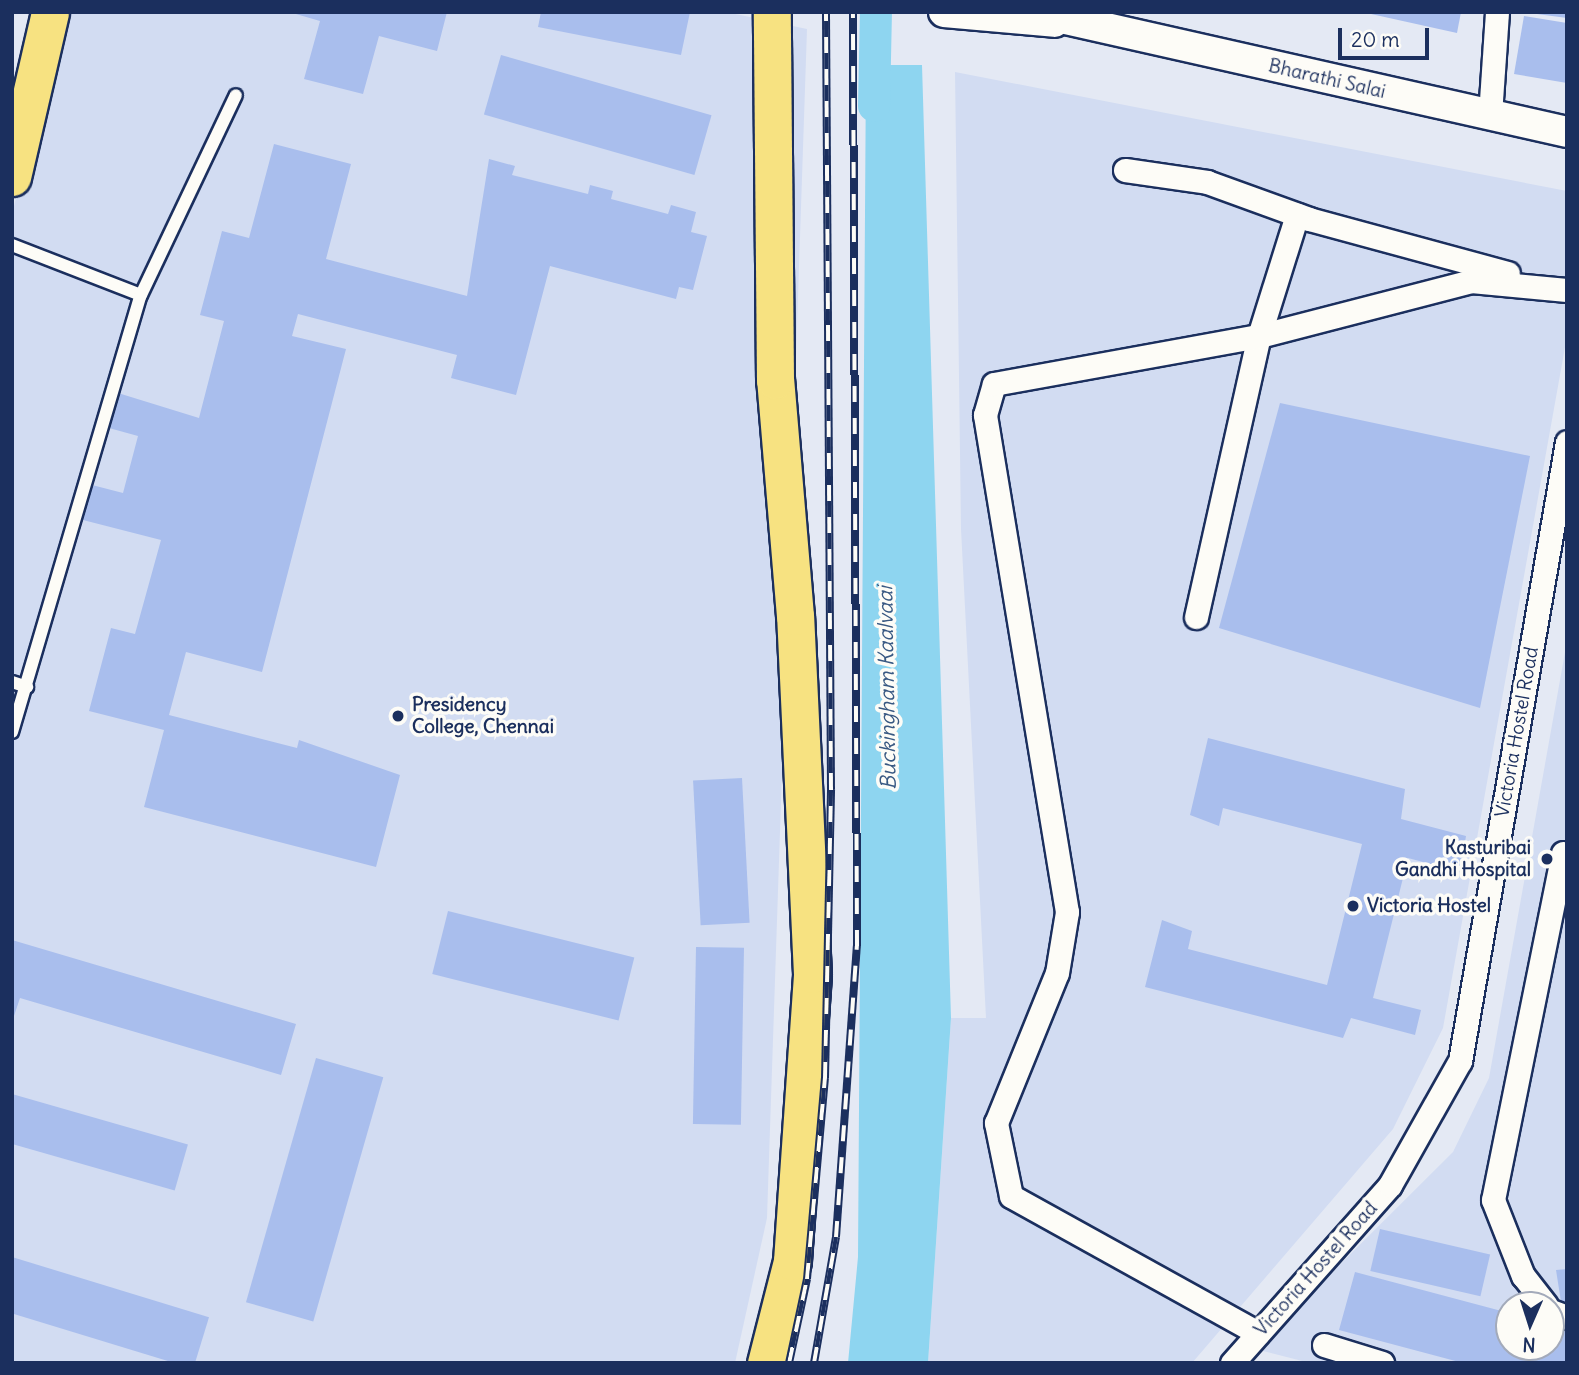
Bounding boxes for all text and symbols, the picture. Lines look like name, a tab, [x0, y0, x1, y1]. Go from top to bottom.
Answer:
scale bar	[1341, 14, 1432, 58]
text: 20 m	[1351, 26, 1400, 53]
street label: Bharathi Salai	[1266, 54, 1388, 104]
water label: Buckingham Kaalvaai	[873, 586, 901, 790]
street label: Victoria Hostel Road	[1491, 645, 1543, 819]
place label: Presidency College, Chennai	[412, 694, 554, 738]
marker: Presidency College, Chennai	[390, 708, 406, 724]
place label: Kasturibai Gandhi Hospital	[1395, 837, 1531, 881]
marker: Kasturibai Gandhi Hospital	[1537, 849, 1557, 869]
place label: Victoria Hostel	[1367, 895, 1491, 917]
marker: Victoria Hostel	[1345, 898, 1361, 914]
street label: Victoria Hostel Road	[1250, 1197, 1382, 1341]
north arrow	[1495, 1291, 1565, 1361]
text: N	[1522, 1333, 1536, 1357]

